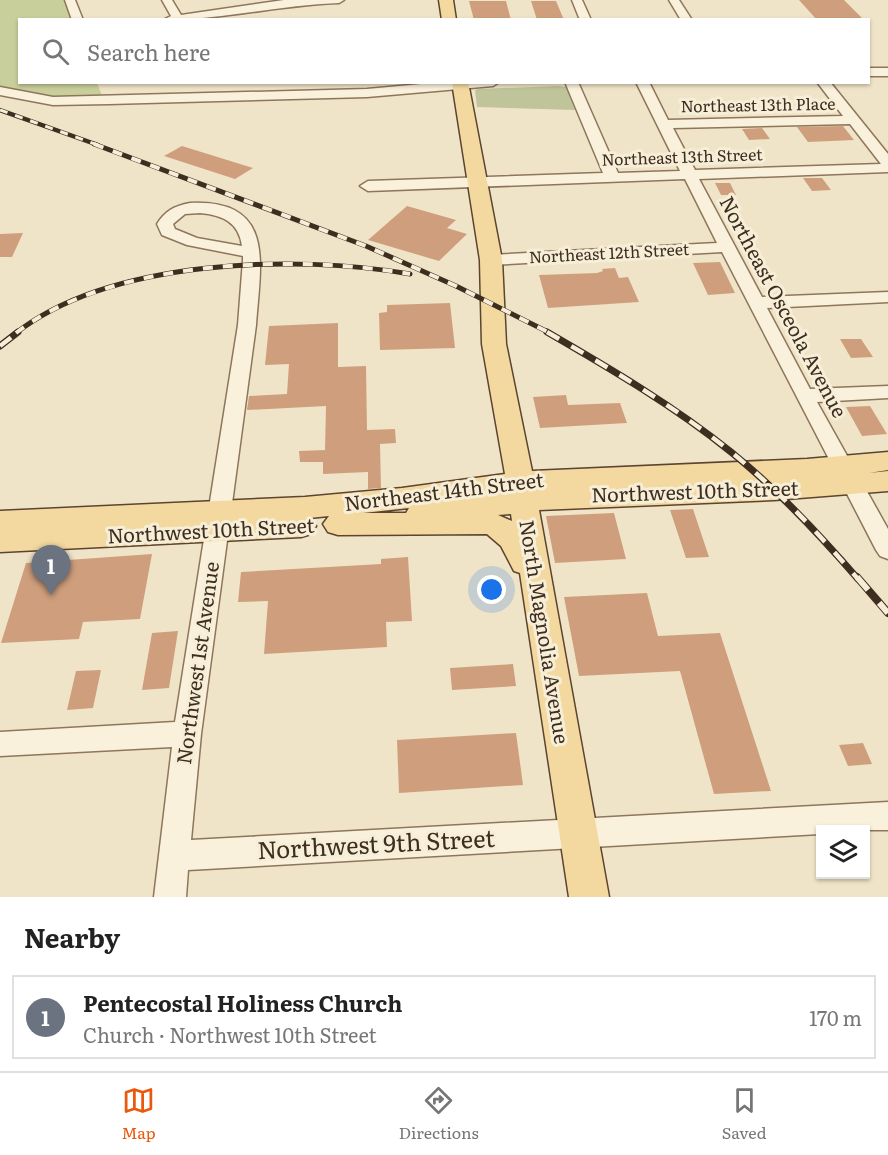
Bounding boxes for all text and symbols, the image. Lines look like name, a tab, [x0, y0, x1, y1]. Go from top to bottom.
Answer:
search box	[18, 18, 870, 84]
icon: search	[39, 35, 72, 68]
text: Search here	[87, 35, 210, 68]
street label: Northeast 13th Place	[680, 91, 836, 117]
street label: Northeast 13th Street	[601, 141, 763, 171]
street label: Northeast Osceola Avenue	[713, 190, 856, 422]
street label: Northeast 12th Street	[528, 236, 690, 268]
street label: Northeast 14th Street	[342, 463, 545, 517]
street label: Northwest 10th Street	[591, 471, 799, 509]
street label: Northwest 10th Street	[107, 509, 315, 549]
street label: North Magnolia Avenue	[513, 517, 579, 746]
pin: 1	[32, 546, 70, 595]
street label: Northwest 1st Avenue	[167, 559, 225, 766]
your location	[477, 575, 506, 604]
street label: Northwest 9th Street	[256, 819, 496, 866]
map controls	[816, 825, 870, 879]
button: layers	[816, 825, 870, 879]
text: Nearby	[24, 917, 120, 956]
text: Pentecostal Holiness Church	[83, 986, 402, 1019]
text: 1	[41, 1002, 50, 1032]
text: 170 m	[809, 1002, 862, 1032]
text: Church · Northwest 10th Street	[83, 1019, 377, 1049]
tab: Map	[122, 1084, 156, 1144]
tab: Directions	[399, 1084, 479, 1144]
tab: Saved	[722, 1084, 766, 1144]

